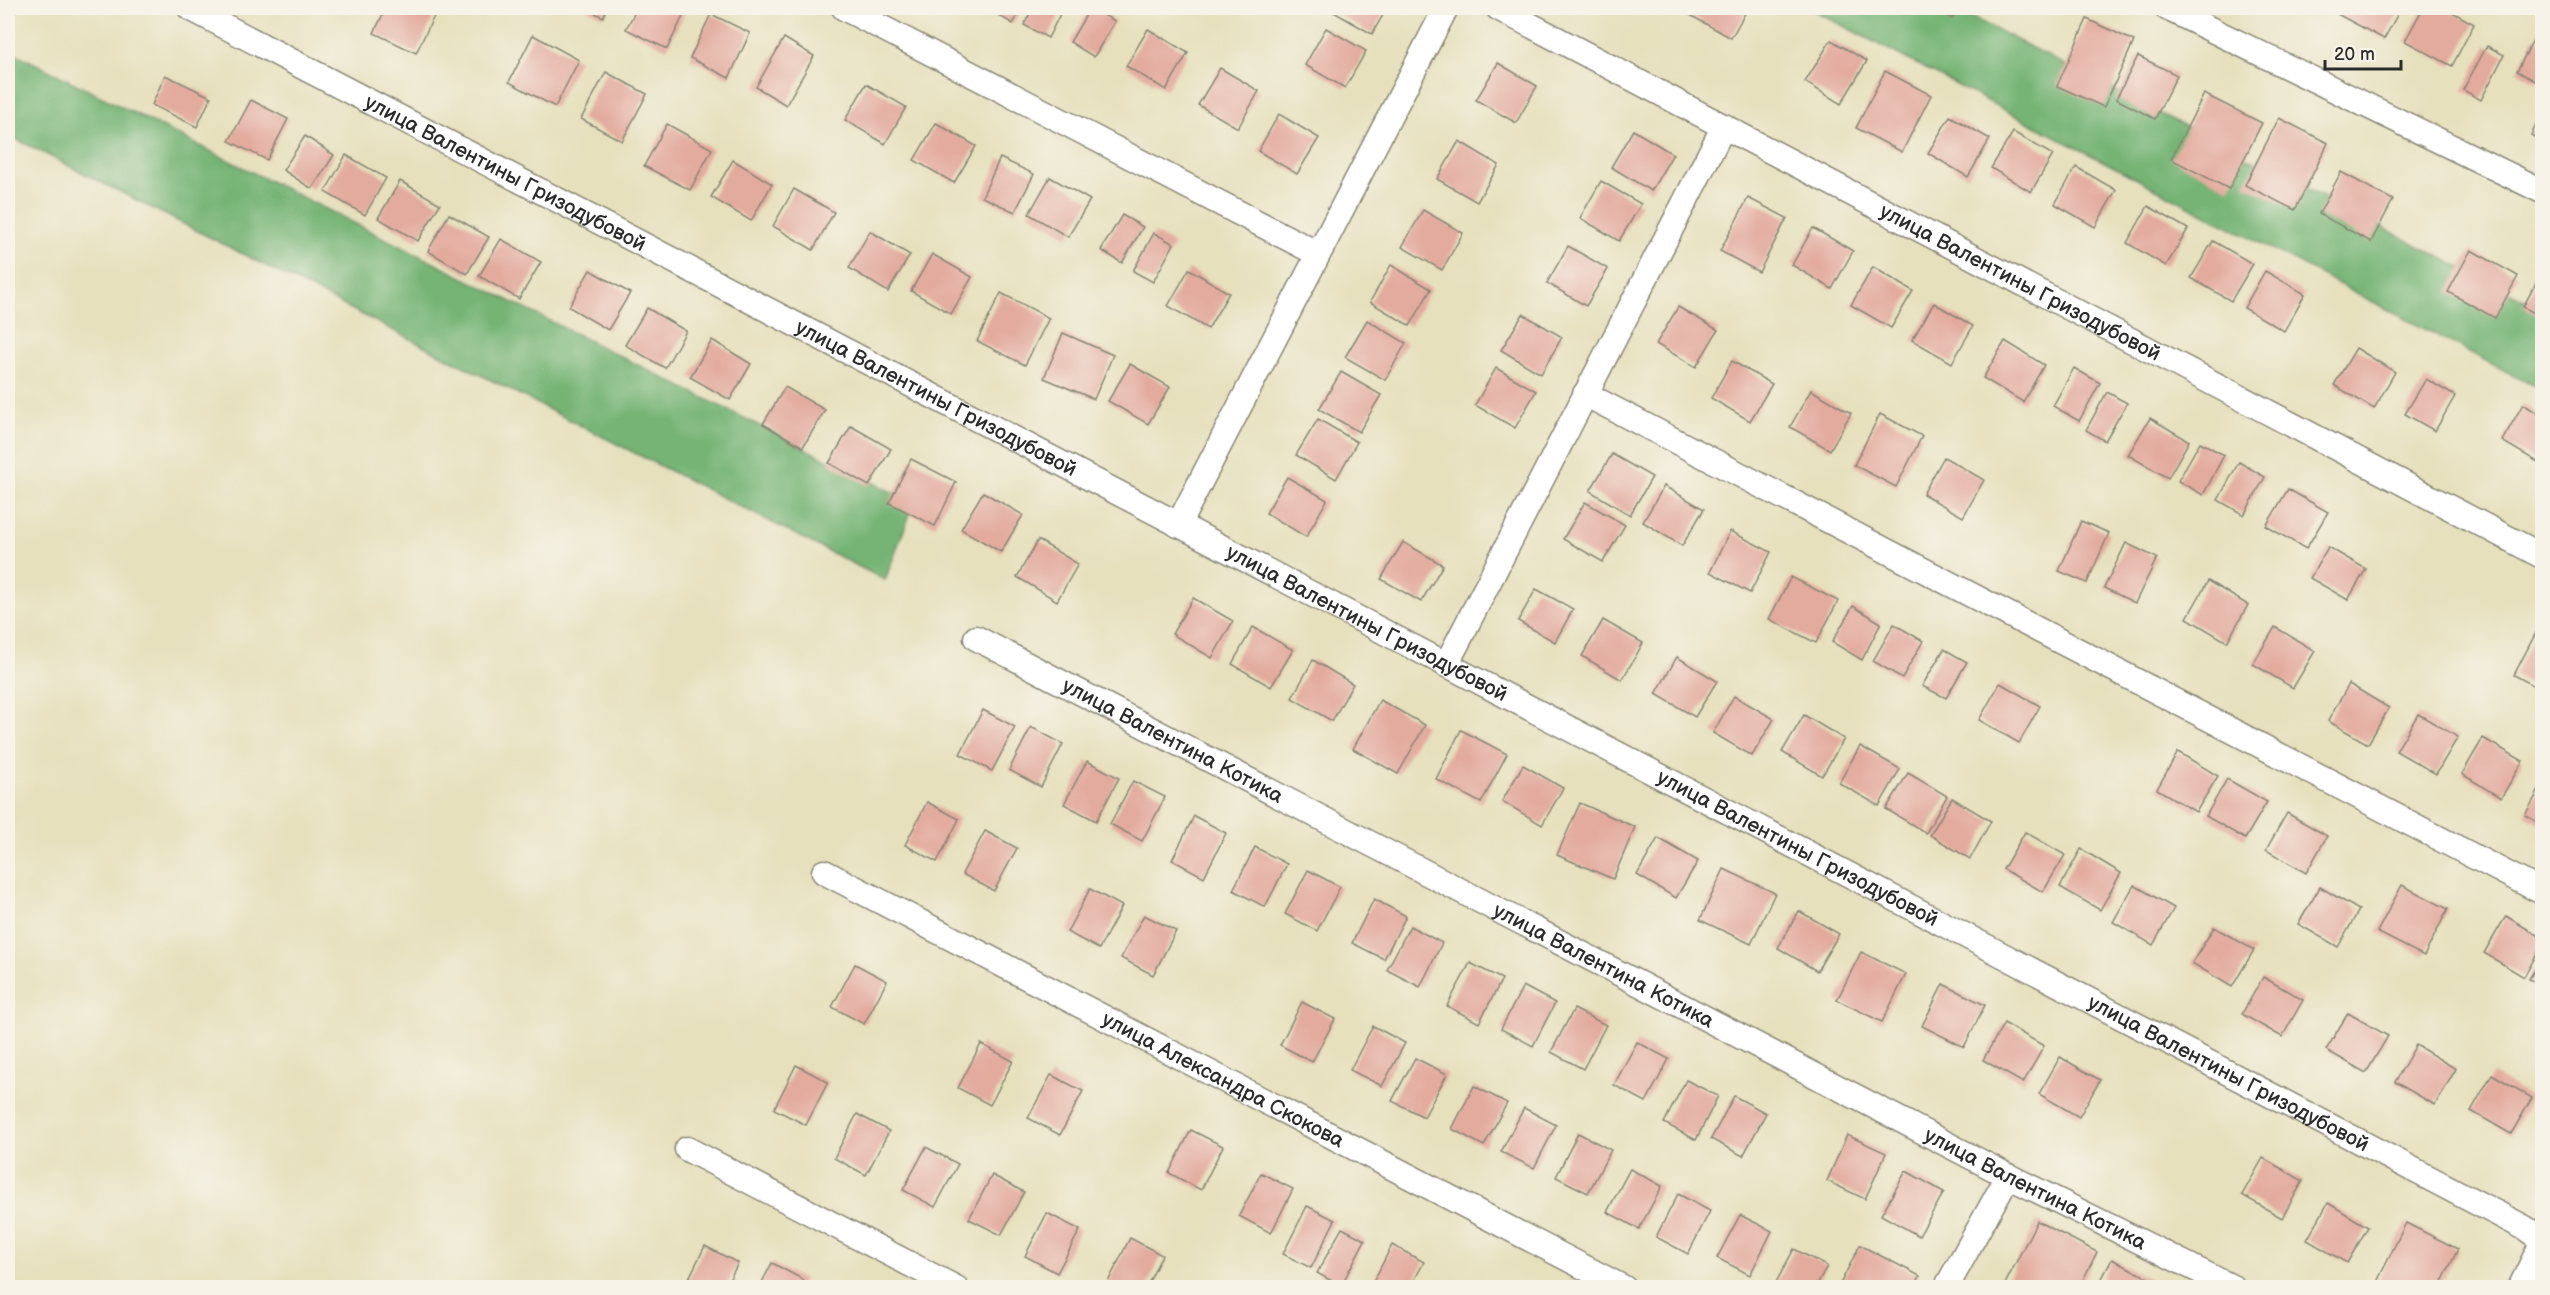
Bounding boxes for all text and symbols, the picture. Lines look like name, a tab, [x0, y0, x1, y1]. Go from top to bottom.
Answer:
scale bar	[2325, 33, 2402, 71]
text: 20 m	[2334, 44, 2375, 65]
street label: улица Валентины Гризодубовой	[360, 90, 650, 257]
street label: улица Валентины Гризодубовой	[1875, 199, 2165, 367]
street label: улица Валентины Гризодубовой	[791, 315, 1081, 482]
street label: улица Валентины Гризодубовой	[1222, 540, 1512, 707]
street label: улица Валентина Котика	[1058, 673, 1288, 809]
street label: улица Валентины Гризодубовой	[1653, 765, 1942, 932]
street label: улица Валентина Котика	[1489, 898, 1719, 1034]
street label: улица Валентины Гризодубовой	[2083, 990, 2373, 1157]
street label: улица Александра Скокова	[1098, 1007, 1349, 1154]
street label: улица Валентина Котика	[1920, 1123, 2151, 1256]

